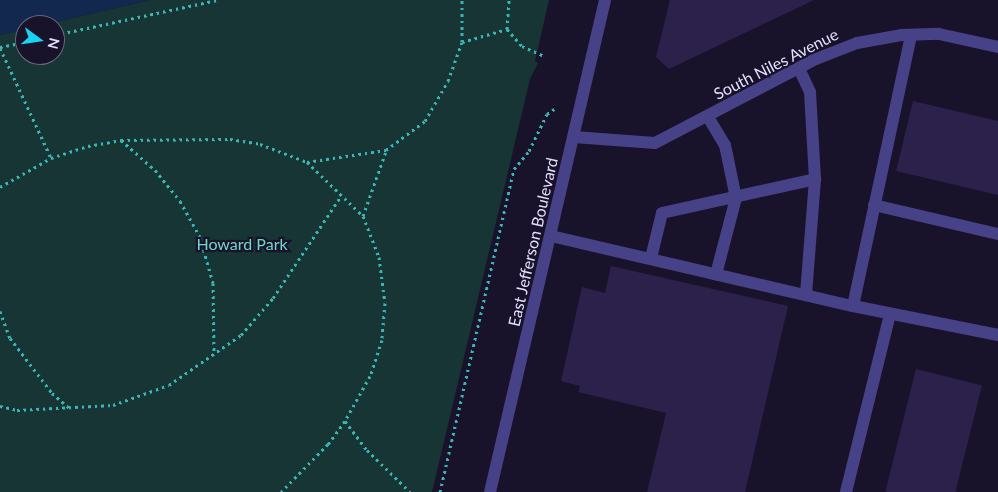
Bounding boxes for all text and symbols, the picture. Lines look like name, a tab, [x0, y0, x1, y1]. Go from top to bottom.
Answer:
north arrow	[15, 15, 65, 65]
street label: South Niles Avenue	[710, 24, 842, 104]
text: N	[45, 36, 64, 51]
street label: East Jefferson Boulevard	[504, 156, 562, 328]
park label: Howard Park	[196, 234, 288, 254]

